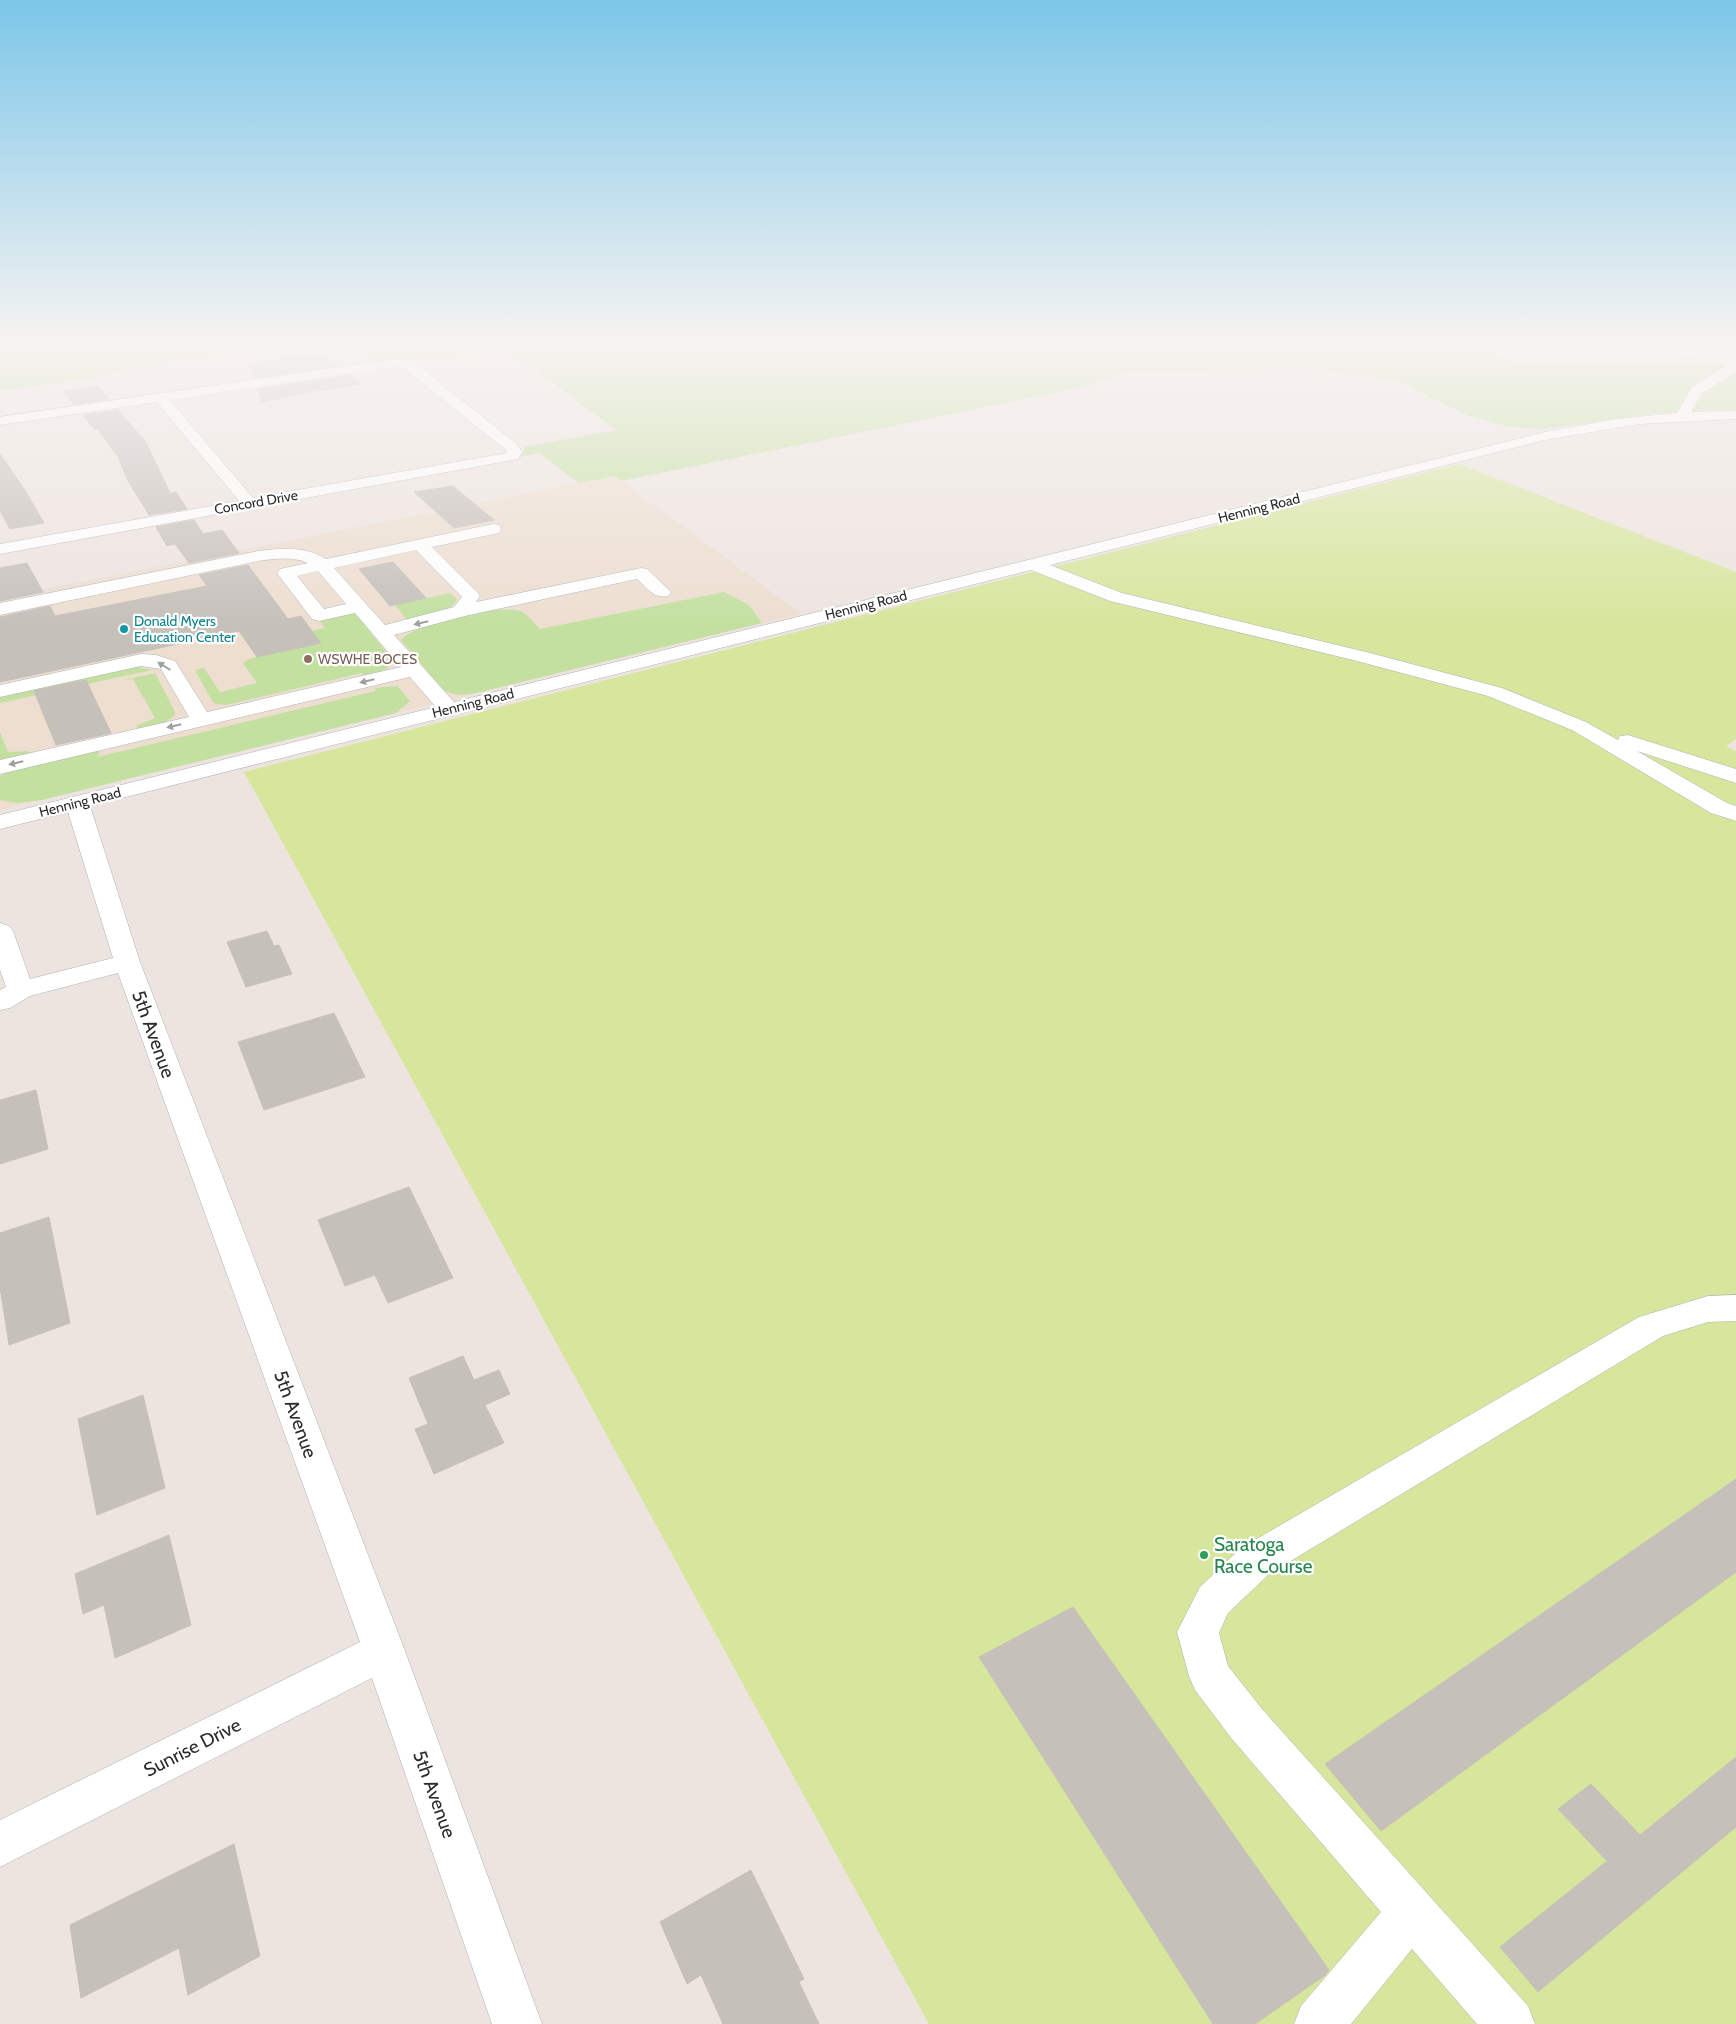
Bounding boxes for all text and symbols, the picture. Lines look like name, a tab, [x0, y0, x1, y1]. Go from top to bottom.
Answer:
street label: Concord Drive	[213, 486, 299, 518]
street label: Henning Road	[1216, 489, 1302, 527]
street label: Henning Road	[823, 586, 909, 624]
place label: Donald Myers Education Center	[134, 612, 236, 646]
one-way arrow	[414, 619, 429, 627]
marker: Donald Myers Education Center	[118, 623, 130, 635]
place label: WSWHE BOCES	[318, 650, 417, 668]
marker: WSWHE BOCES	[302, 653, 314, 665]
one-way arrow	[157, 661, 171, 670]
one-way arrow	[359, 677, 374, 685]
street label: Henning Road	[430, 684, 516, 722]
one-way arrow	[167, 722, 182, 730]
one-way arrow	[9, 759, 24, 767]
street label: Henning Road	[37, 783, 123, 821]
street label: 5th Avenue	[127, 987, 180, 1081]
street label: 5th Avenue	[269, 1367, 322, 1461]
place label: Saratoga Race Course	[1214, 1533, 1313, 1578]
marker: Saratoga Race Course	[1198, 1549, 1210, 1561]
street label: Sunrise Drive	[140, 1713, 245, 1782]
street label: 5th Avenue	[408, 1747, 461, 1841]

